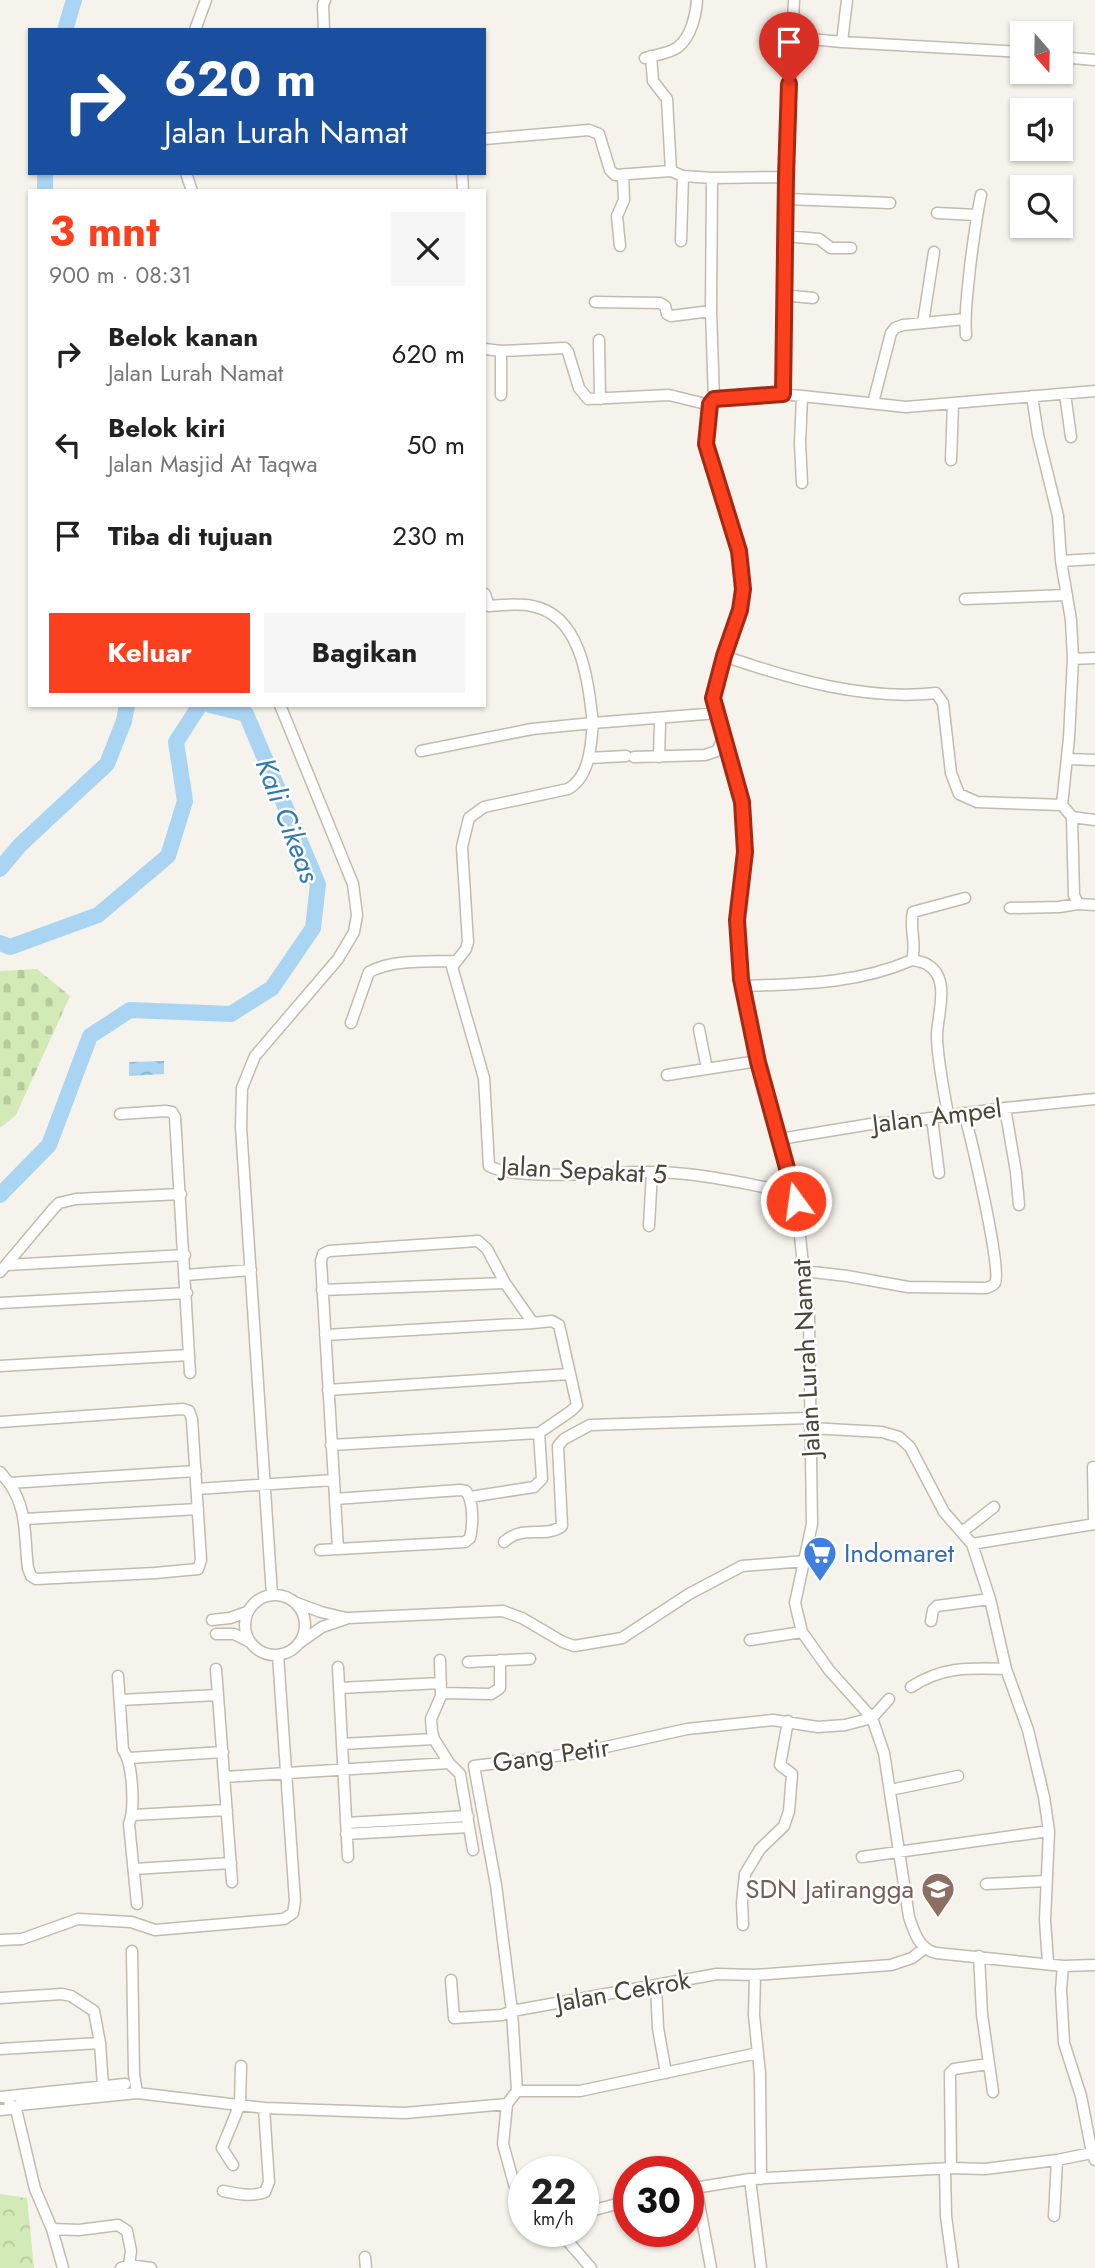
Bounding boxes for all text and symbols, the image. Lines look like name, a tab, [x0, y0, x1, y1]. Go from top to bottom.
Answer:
pin	[759, 12.0, 819, 84]
north arrow	[1010, 21, 1073, 84]
map controls	[1010, 21, 1073, 238]
icon: arrive	[770, 23, 808, 61]
text: 620 m	[164, 44, 316, 114]
icon: right	[49, 56, 140, 147]
button: sound	[1010, 98, 1073, 161]
text: Jalan Lurah Namat	[164, 109, 408, 155]
button: search	[1010, 175, 1073, 238]
text: 3 mnt	[49, 201, 160, 262]
button: close	[391, 212, 465, 286]
text: 900 m · 08:31	[49, 258, 192, 292]
text: Belok kanan	[108, 318, 258, 356]
icon: right	[49, 335, 87, 373]
text: 620 m	[392, 335, 465, 373]
text: Jalan Lurah Namat	[108, 356, 283, 390]
text: Belok kiri	[108, 409, 225, 447]
icon: left	[49, 426, 87, 464]
text: 50 m	[407, 426, 465, 464]
text: Jalan Masjid At Taqwa	[108, 447, 317, 481]
icon: arrive	[49, 517, 87, 555]
text: Tiba di tujuan	[108, 517, 273, 555]
text: 230 m	[392, 517, 465, 555]
button: Keluar	[49, 613, 250, 693]
button: Bagikan	[264, 613, 465, 693]
water label: Kali Cikeas	[245, 752, 330, 889]
street label: Jalan Ampel	[867, 1089, 1004, 1143]
street label: Jalan Sepakat 5	[497, 1147, 668, 1193]
position arrow	[759, 1164, 833, 1238]
street label: Jalan Lurah Namat	[782, 1257, 830, 1461]
supermarket icon: Indomaret	[801, 1534, 839, 1583]
place label: Indomaret	[844, 1534, 955, 1572]
street label: Gang Petir	[490, 1728, 612, 1782]
place label: SDN Jatirangga	[745, 1870, 914, 1908]
school or university icon: SDN Jatirangga	[919, 1870, 957, 1919]
street label: Jalan Cekrok	[550, 1960, 694, 2022]
speed limit sign: 30	[613, 2156, 704, 2247]
text: 22	[531, 2167, 576, 2217]
text: km/h	[533, 2206, 574, 2232]

